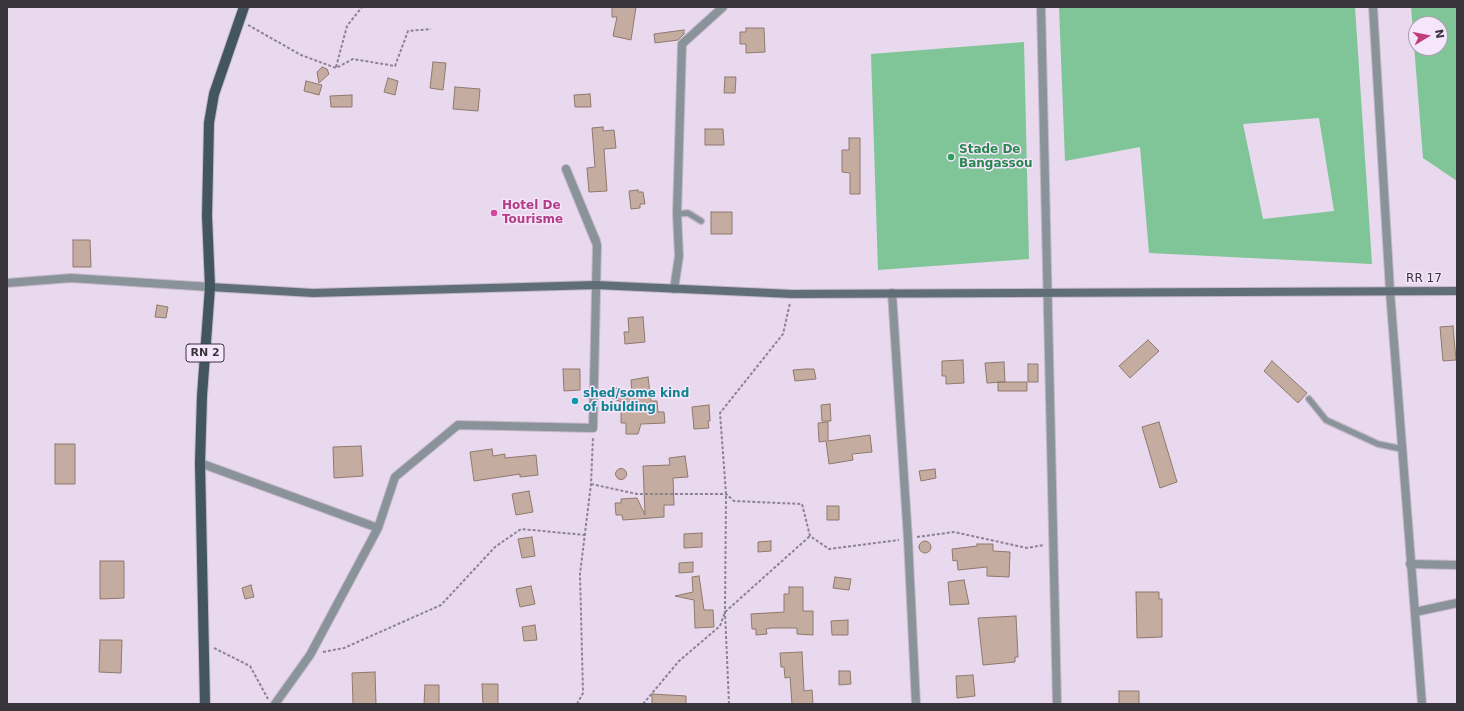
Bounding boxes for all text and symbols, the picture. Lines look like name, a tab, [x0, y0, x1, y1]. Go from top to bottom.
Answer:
north arrow	[1408, 16, 1448, 56]
text: N	[1432, 28, 1447, 40]
place label: Stade De Bangassou	[959, 143, 1033, 171]
marker: Stade De Bangassou	[946, 152, 956, 162]
place label: Hotel De Tourisme	[502, 199, 563, 227]
marker: Hotel De Tourisme	[489, 208, 499, 218]
street label: RR 17	[1406, 272, 1442, 286]
road number: RN 2	[186, 344, 224, 362]
place label: shed/some kind of biulding	[583, 387, 689, 415]
marker: shed/some kind of biulding	[570, 396, 580, 406]

